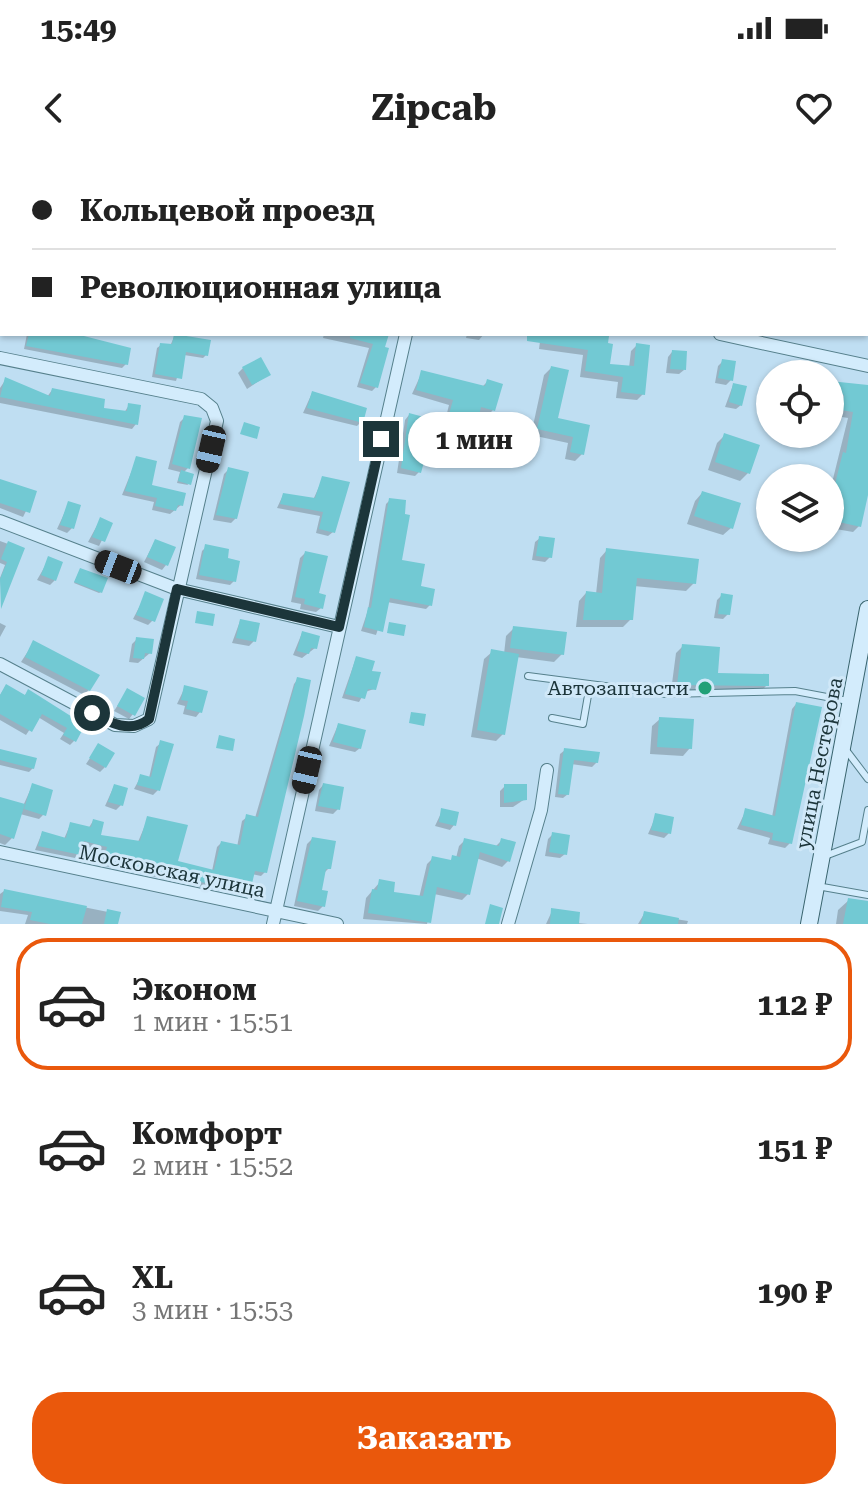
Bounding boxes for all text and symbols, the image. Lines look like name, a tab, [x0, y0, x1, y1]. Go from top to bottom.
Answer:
text: 15:49	[40, 11, 117, 46]
icon: back	[32, 86, 76, 130]
icon: heart	[792, 86, 836, 130]
text: Zipcab	[371, 87, 497, 129]
text: Кольцевой проезд	[80, 193, 375, 228]
text: Революционная улица	[80, 270, 441, 305]
map controls	[756, 360, 844, 552]
button: locate	[756, 360, 844, 448]
callout: 1 мин	[409, 411, 541, 467]
route end	[363, 421, 399, 457]
car	[194, 423, 228, 475]
text: 1 мин	[435, 425, 513, 455]
button: layers	[756, 464, 844, 552]
car	[91, 547, 145, 587]
street label: улица Нестерова	[791, 675, 847, 851]
place label: Автозапчасти	[547, 676, 689, 700]
marker: Автозапчасти	[696, 679, 714, 697]
route start	[74, 695, 110, 731]
car	[290, 744, 324, 796]
street label: Московская улица	[77, 840, 267, 902]
icon: car	[36, 968, 108, 1040]
text: Эконом	[132, 972, 257, 1007]
text: 112 ₽	[757, 987, 832, 1022]
text: 1 мин · 15:51	[132, 1007, 293, 1037]
icon: car	[36, 1112, 108, 1184]
text: Комфорт	[132, 1116, 282, 1151]
text: 151 ₽	[757, 1131, 832, 1166]
text: 2 мин · 15:52	[132, 1151, 293, 1181]
icon: car	[36, 1256, 108, 1328]
text: XL	[132, 1260, 173, 1295]
text: 190 ₽	[757, 1275, 832, 1310]
text: 3 мин · 15:53	[132, 1295, 293, 1325]
button: Заказать	[32, 1392, 836, 1484]

